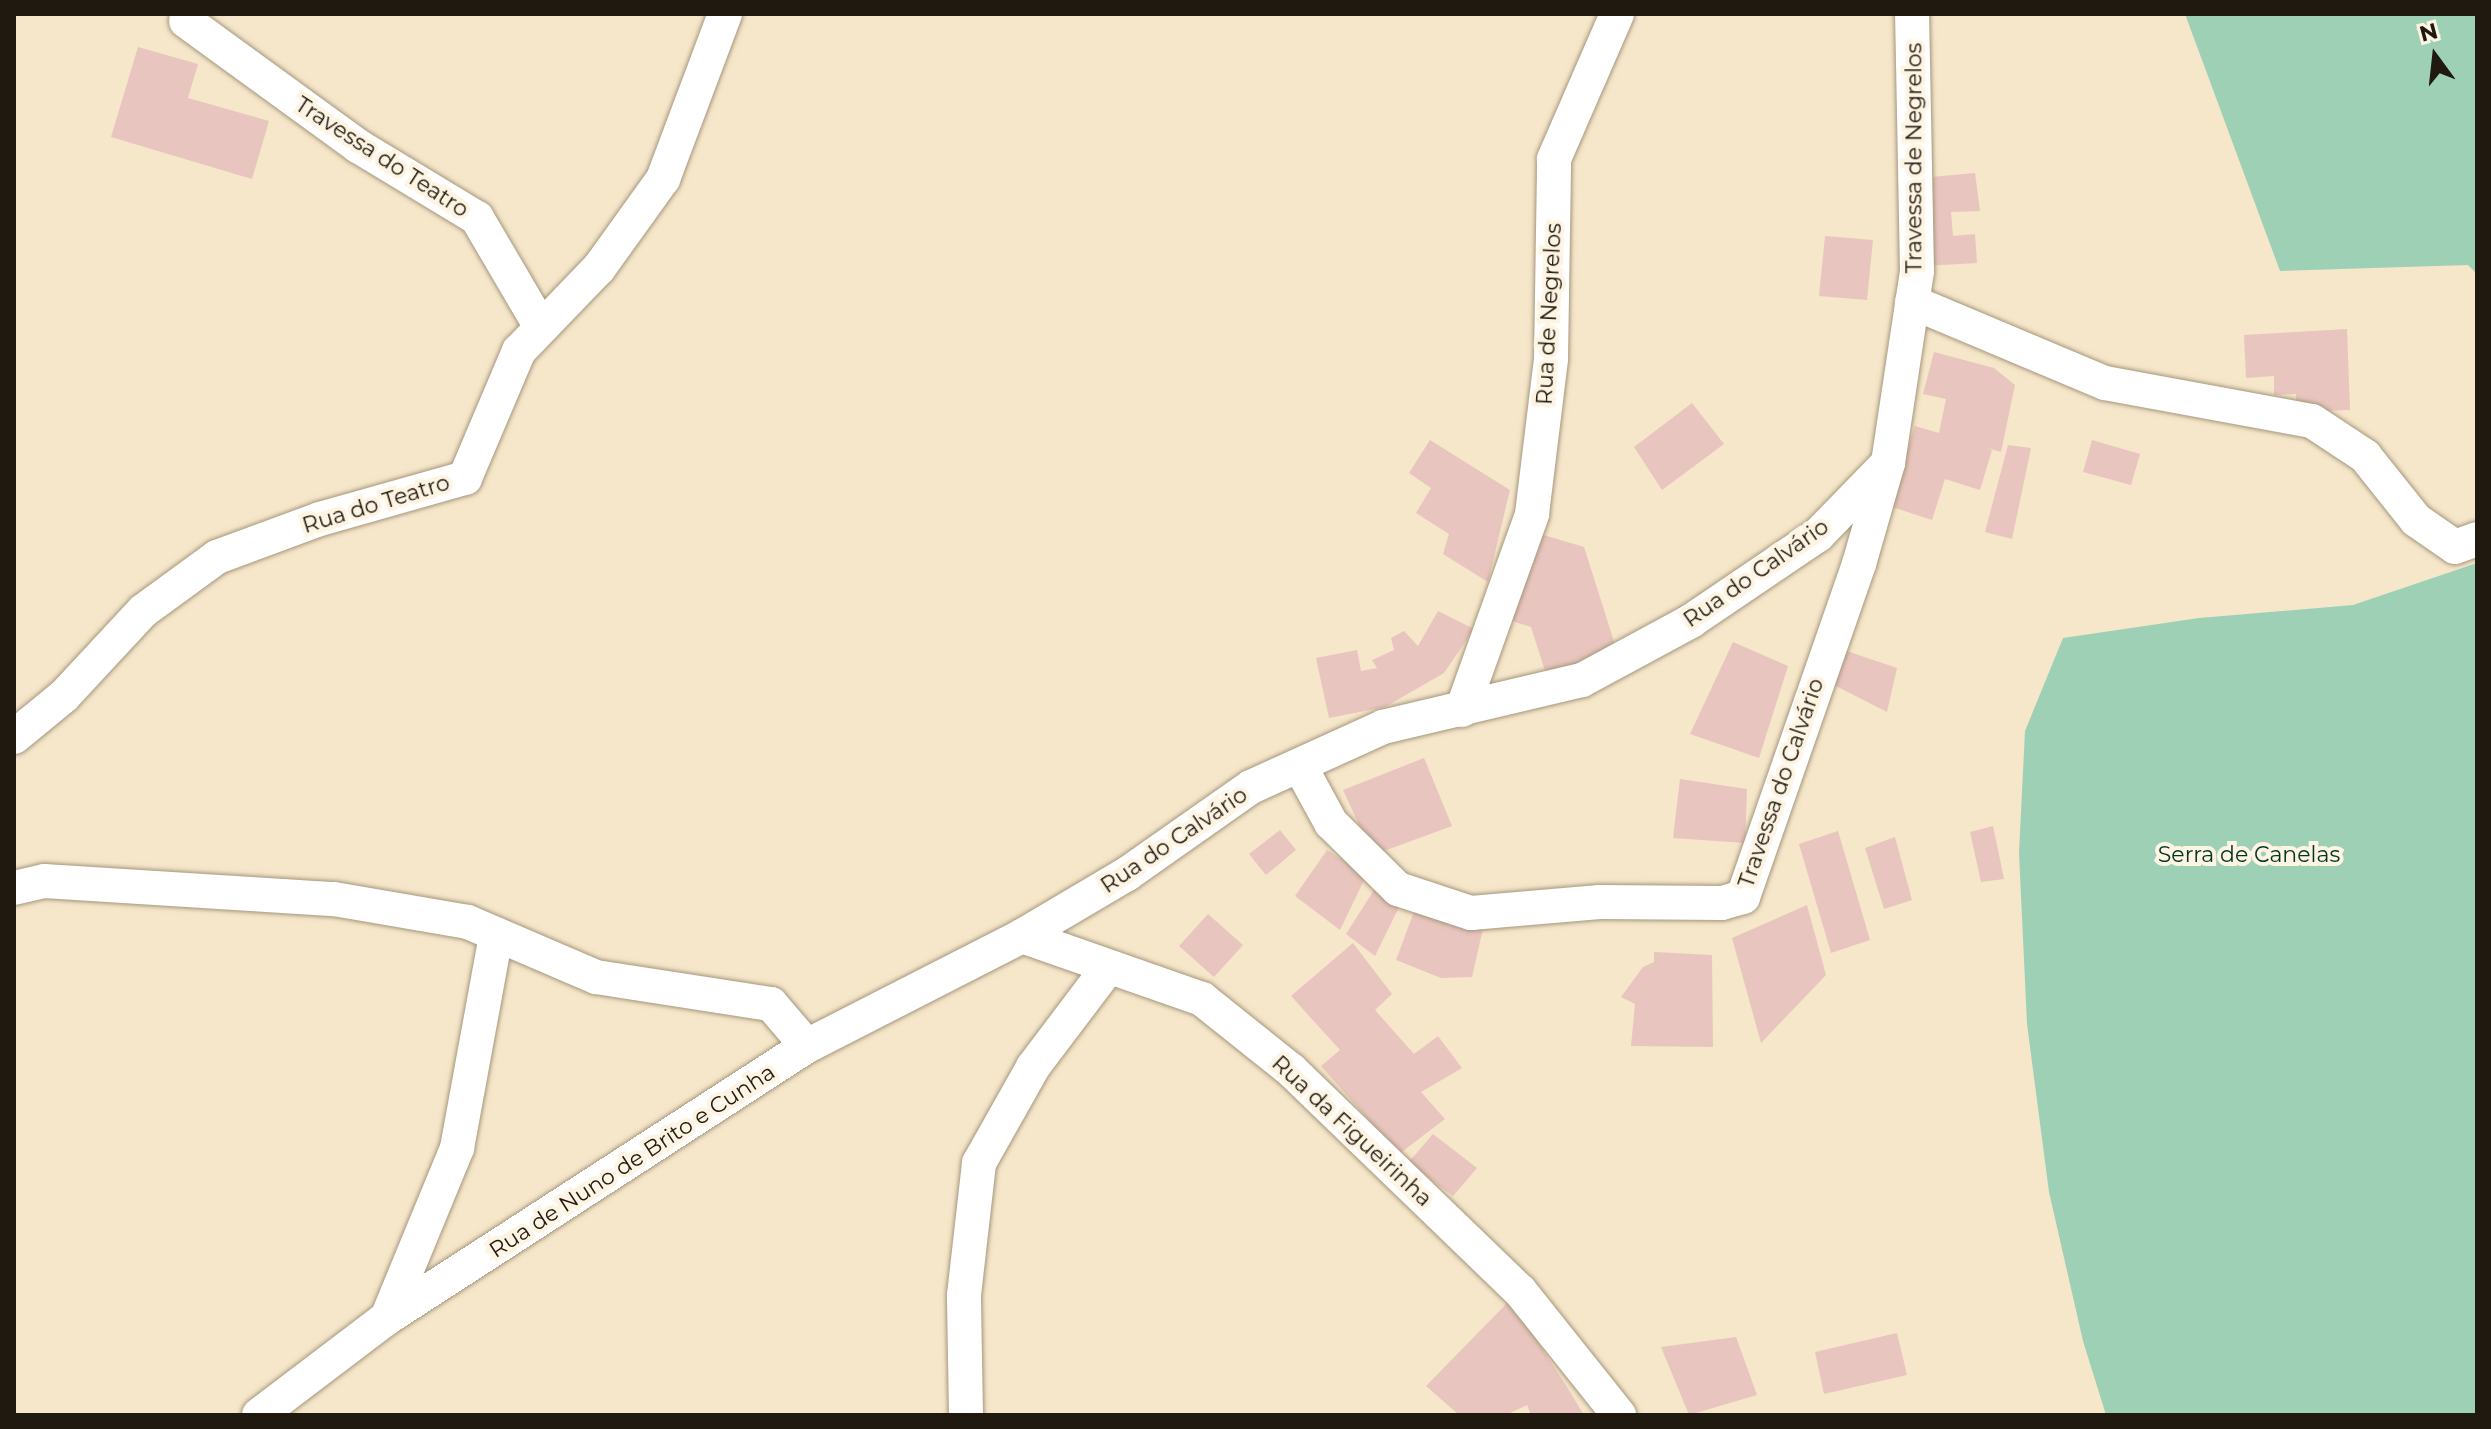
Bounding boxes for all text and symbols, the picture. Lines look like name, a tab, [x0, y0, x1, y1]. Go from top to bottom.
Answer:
north arrow	[2395, 16, 2475, 96]
text: N	[2417, 17, 2441, 48]
street label: Travessa de Negrelos	[1901, 43, 1927, 273]
street label: Travessa do Teatro	[290, 91, 474, 223]
street label: Rua de Negrelos	[1531, 222, 1567, 406]
street label: Rua do Teatro	[299, 469, 453, 539]
street label: Rua do Calvário	[1678, 513, 1834, 633]
street label: Travessa do Calvário	[1733, 675, 1829, 891]
street label: Rua do Calvário	[1096, 781, 1252, 899]
park label: Serra de Canelas	[2158, 842, 2340, 868]
street label: Rua da Figueirinha	[1266, 1050, 1438, 1212]
street label: Rua de Nuno de Brito e Cunha	[484, 1059, 780, 1263]

